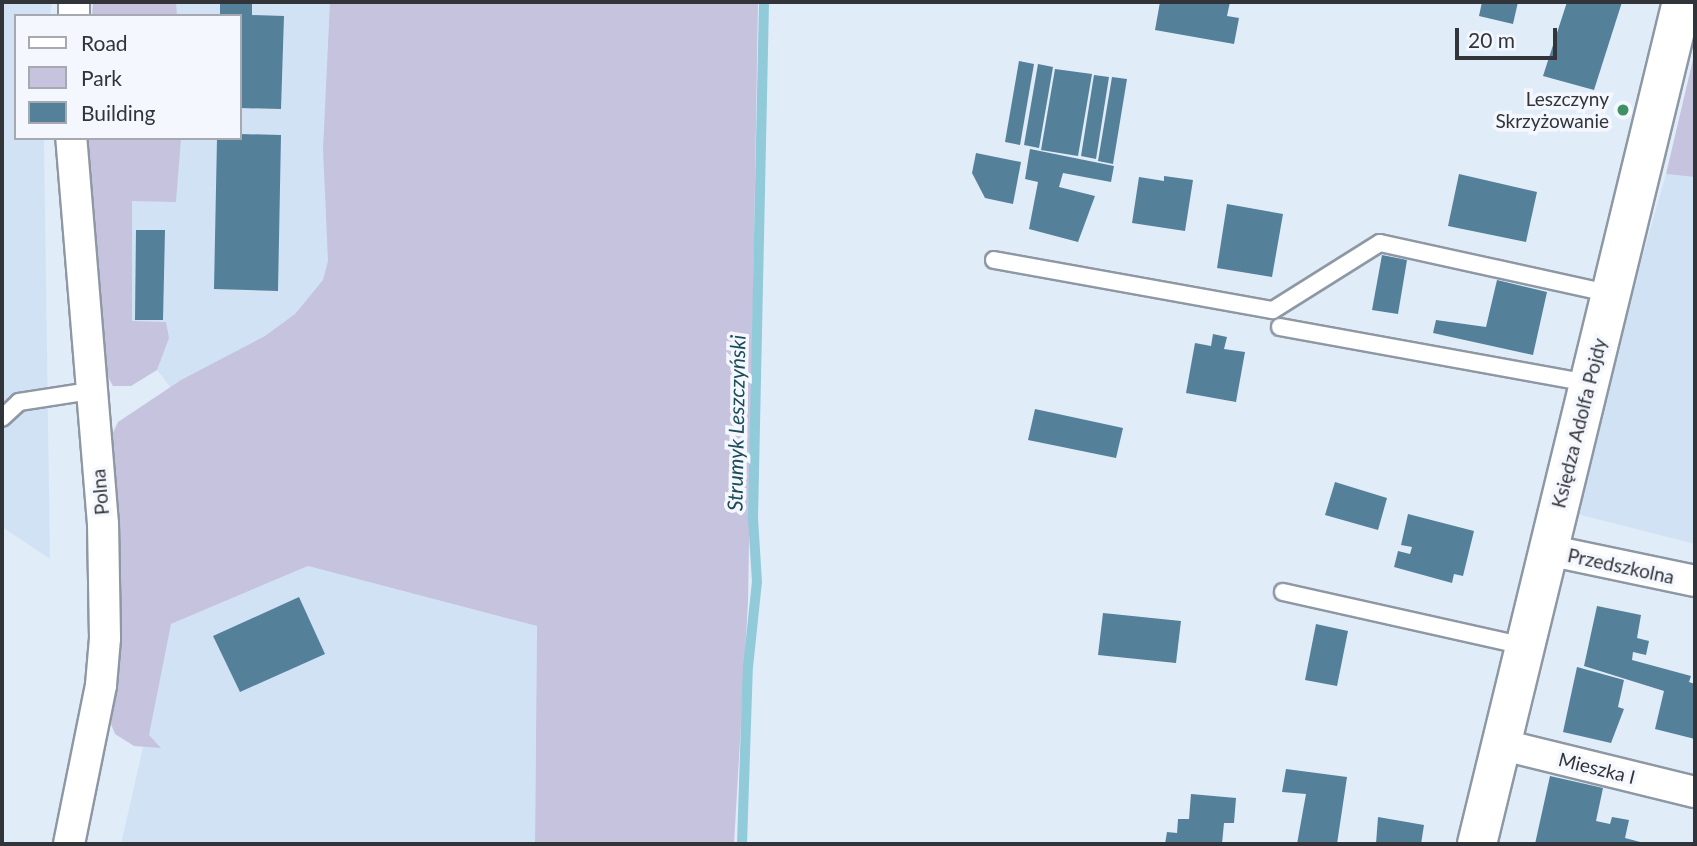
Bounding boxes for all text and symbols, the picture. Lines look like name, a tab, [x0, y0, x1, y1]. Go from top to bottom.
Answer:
legend	[14, 14, 242, 140]
scale bar	[1459, 14, 1560, 58]
text: 20 m	[1468, 27, 1515, 52]
text: Road	[81, 30, 128, 55]
text: Park	[81, 65, 122, 90]
place label: Leszczyny Skrzyżowanie	[1495, 88, 1609, 132]
text: Building	[81, 100, 156, 125]
marker: Leszczyny Skrzyżowanie	[1615, 102, 1631, 118]
water label: Strumyk Leszczyński	[722, 335, 750, 511]
street label: Księdza Adolfa Pojdy	[1547, 335, 1611, 511]
street label: Polna	[87, 468, 113, 516]
street label: Przedszkolna	[1566, 544, 1676, 588]
street label: Mieszka I	[1556, 747, 1638, 789]

